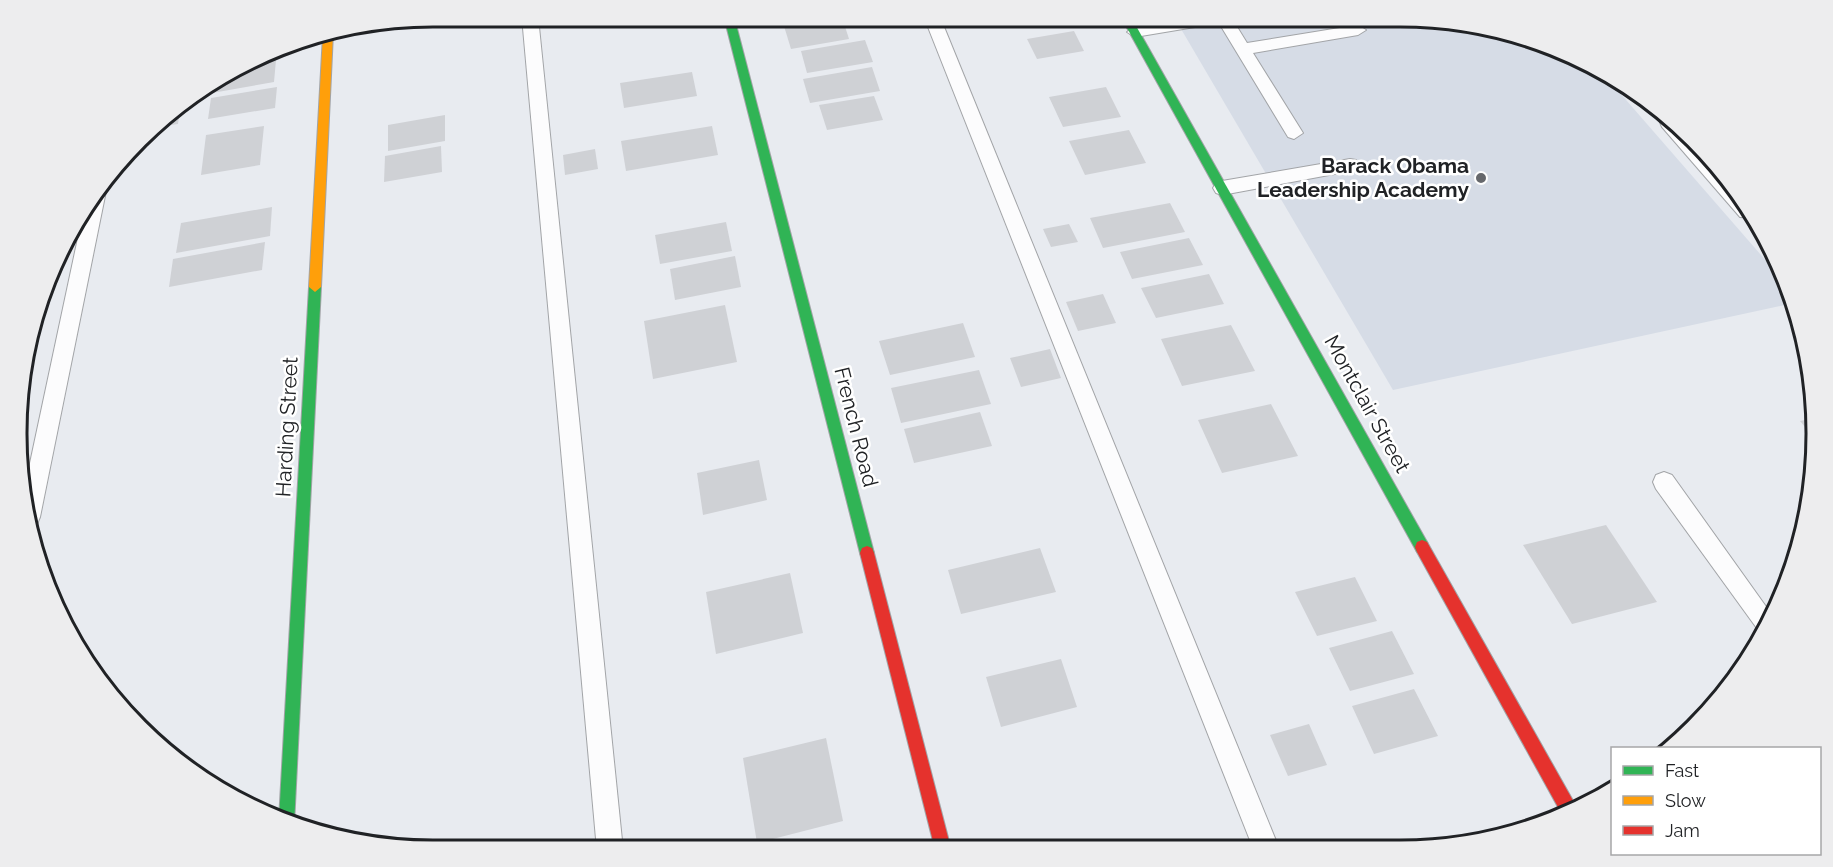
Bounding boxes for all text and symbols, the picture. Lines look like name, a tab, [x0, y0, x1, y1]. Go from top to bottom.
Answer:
place label: Barack Obama Leadership Academy	[1257, 153, 1469, 202]
marker: Barack Obama Leadership Academy	[1474, 171, 1488, 185]
street label: Montclair Street	[1319, 331, 1416, 477]
street label: Harding Street	[270, 356, 303, 498]
street label: French Road	[830, 364, 883, 489]
legend	[1611, 747, 1821, 855]
text: Fast	[1665, 760, 1699, 781]
text: Slow	[1665, 790, 1706, 811]
text: Jam	[1665, 820, 1700, 841]

